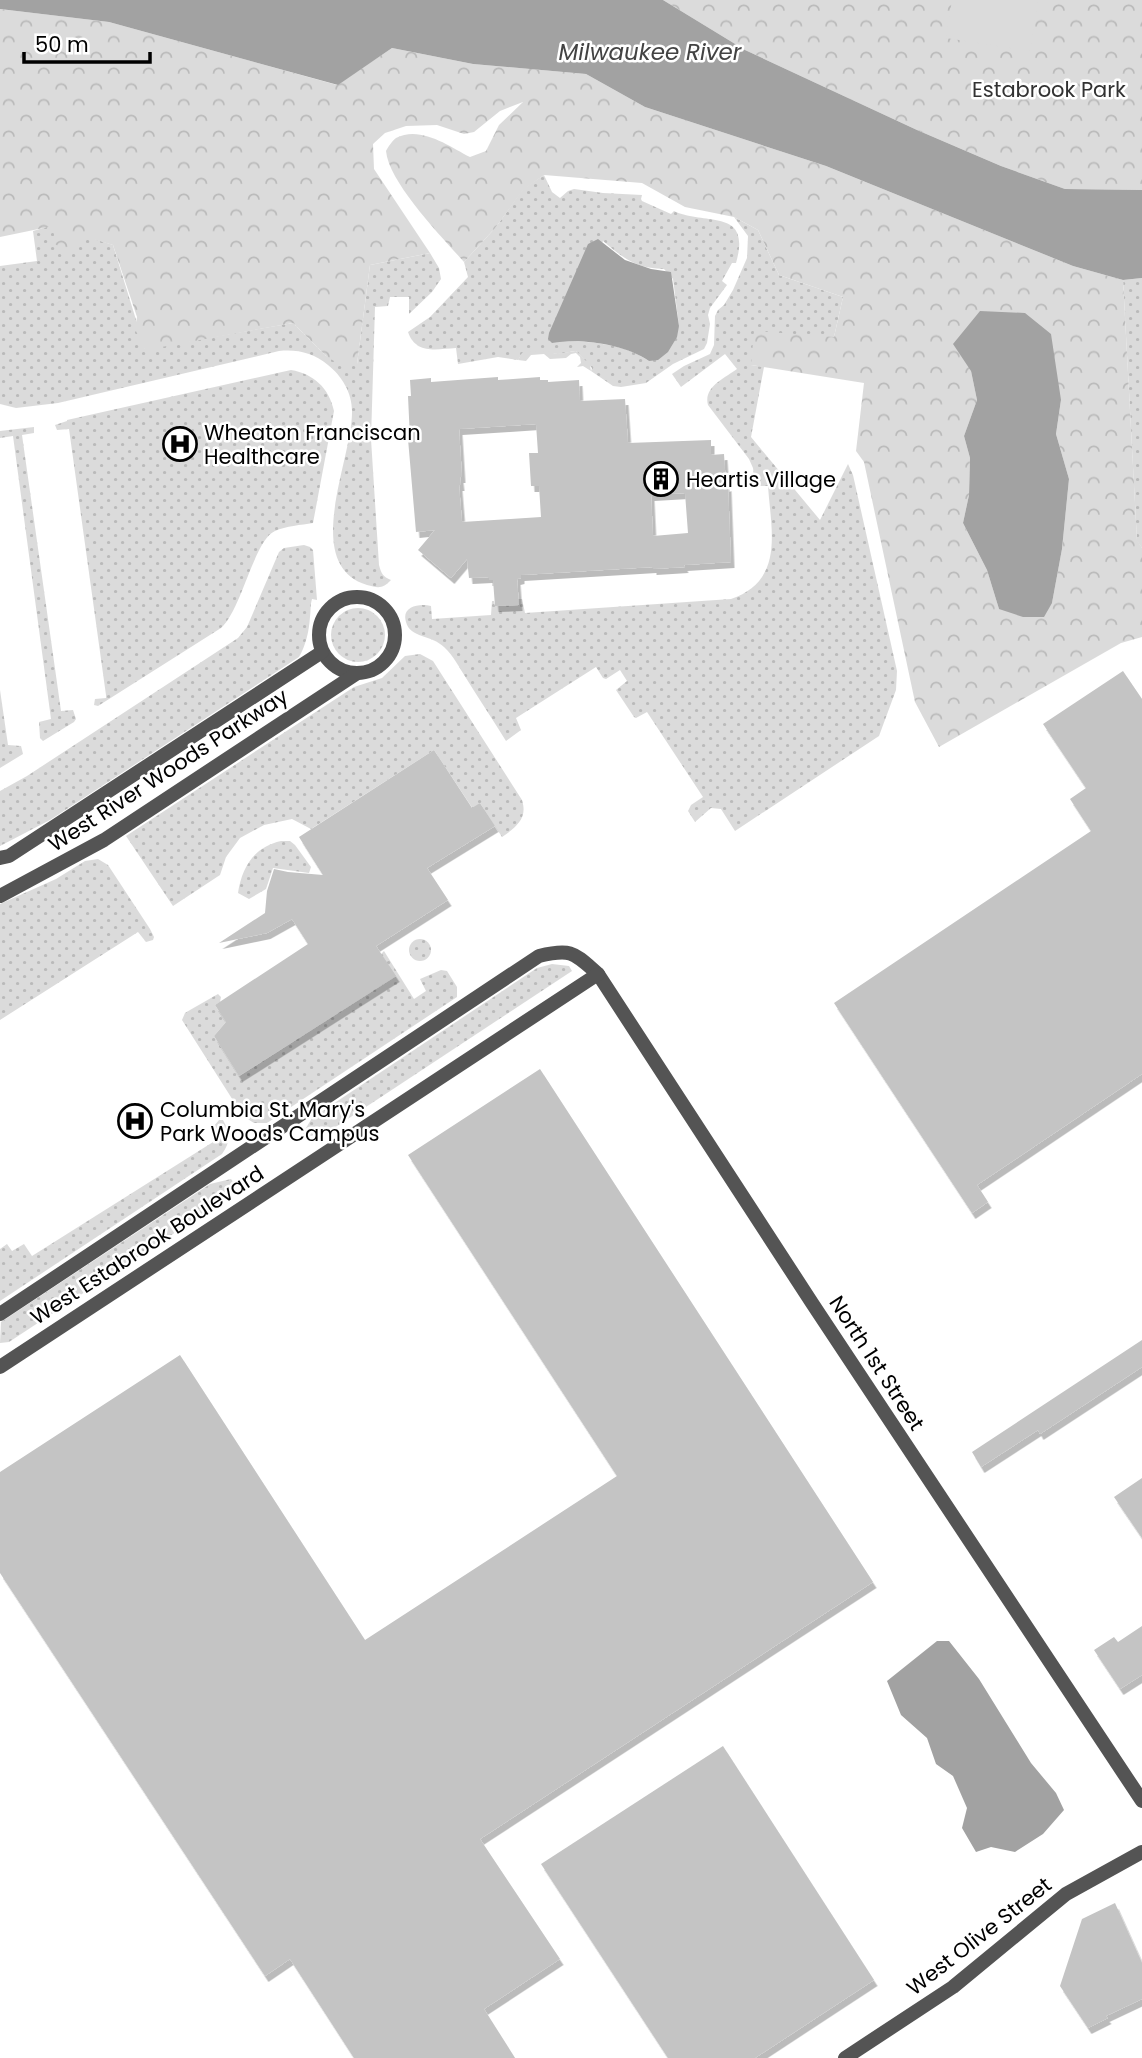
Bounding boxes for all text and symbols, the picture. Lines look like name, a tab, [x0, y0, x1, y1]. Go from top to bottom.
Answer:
scale bar	[24, 21, 150, 65]
text: 50 m	[35, 30, 89, 59]
water label: Milwaukee River	[559, 36, 743, 68]
park label: Estabrook Park	[972, 75, 1126, 104]
place label: Wheaton Franciscan Healthcare	[204, 418, 421, 471]
hospital icon: Wheaton Franciscan Healthcare	[161, 425, 199, 463]
building icon: Heartis Village	[642, 460, 680, 498]
place label: Heartis Village	[686, 465, 836, 494]
street label: West River Woods Parkway	[43, 681, 294, 858]
place label: Columbia St. Mary's Park Woods Campus	[160, 1095, 379, 1148]
hospital icon: Columbia St. Mary's Park Woods Campus	[116, 1102, 154, 1140]
street label: West Estabrook Boulevard	[25, 1159, 269, 1331]
street label: North 1st Street	[823, 1290, 931, 1436]
street label: West Olive Street	[901, 1870, 1057, 2002]

